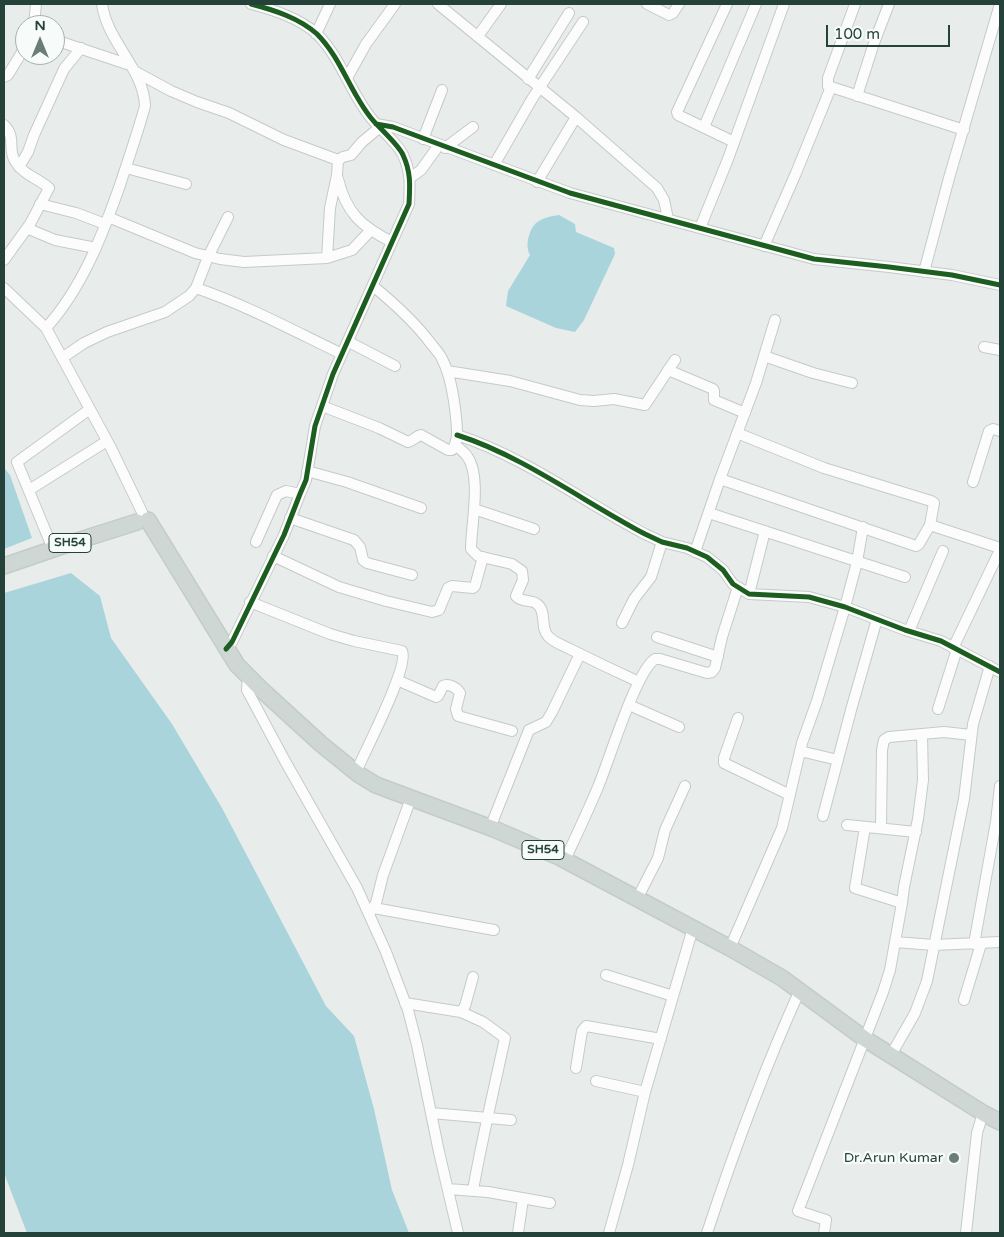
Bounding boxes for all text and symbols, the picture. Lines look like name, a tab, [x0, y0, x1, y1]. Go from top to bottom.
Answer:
north arrow	[15, 15, 65, 65]
scale bar	[829, 15, 953, 47]
text: N	[34, 17, 46, 34]
text: 100 m	[834, 25, 880, 43]
road number: SH54	[49, 534, 91, 552]
road number: SH54	[522, 840, 564, 860]
place label: Dr.Arun Kumar	[844, 1150, 943, 1166]
marker: Dr.Arun Kumar	[947, 1151, 961, 1165]

